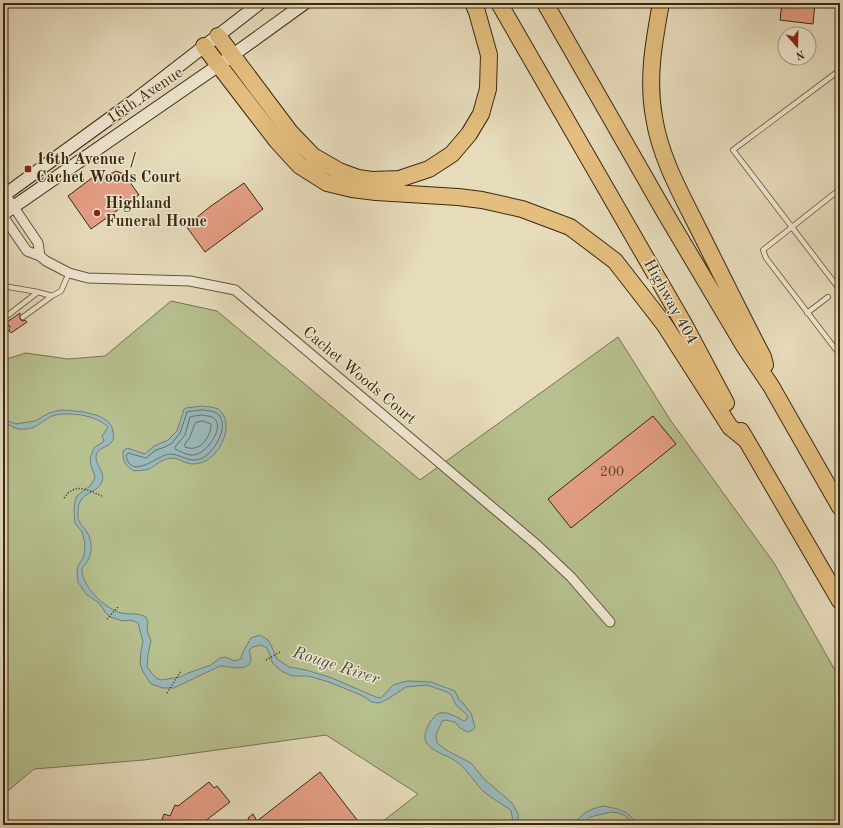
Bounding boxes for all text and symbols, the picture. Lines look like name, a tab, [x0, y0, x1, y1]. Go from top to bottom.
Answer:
north arrow	[777, 26, 817, 66]
text: N	[794, 47, 806, 61]
street label: 16th Avenue	[104, 65, 186, 127]
place label: 16th Avenue / Cachet Woods Court	[36, 152, 181, 186]
marker: 16th Avenue / Cachet Woods Court	[23, 164, 33, 174]
place label: Highland Funeral Home	[105, 196, 207, 230]
marker: Highland Funeral Home	[92, 208, 102, 218]
street label: Highway 404	[640, 257, 700, 347]
street label: Cachet Woods Court	[299, 324, 419, 428]
house number: 200	[600, 465, 624, 479]
water label: Rouge River	[290, 644, 382, 688]

